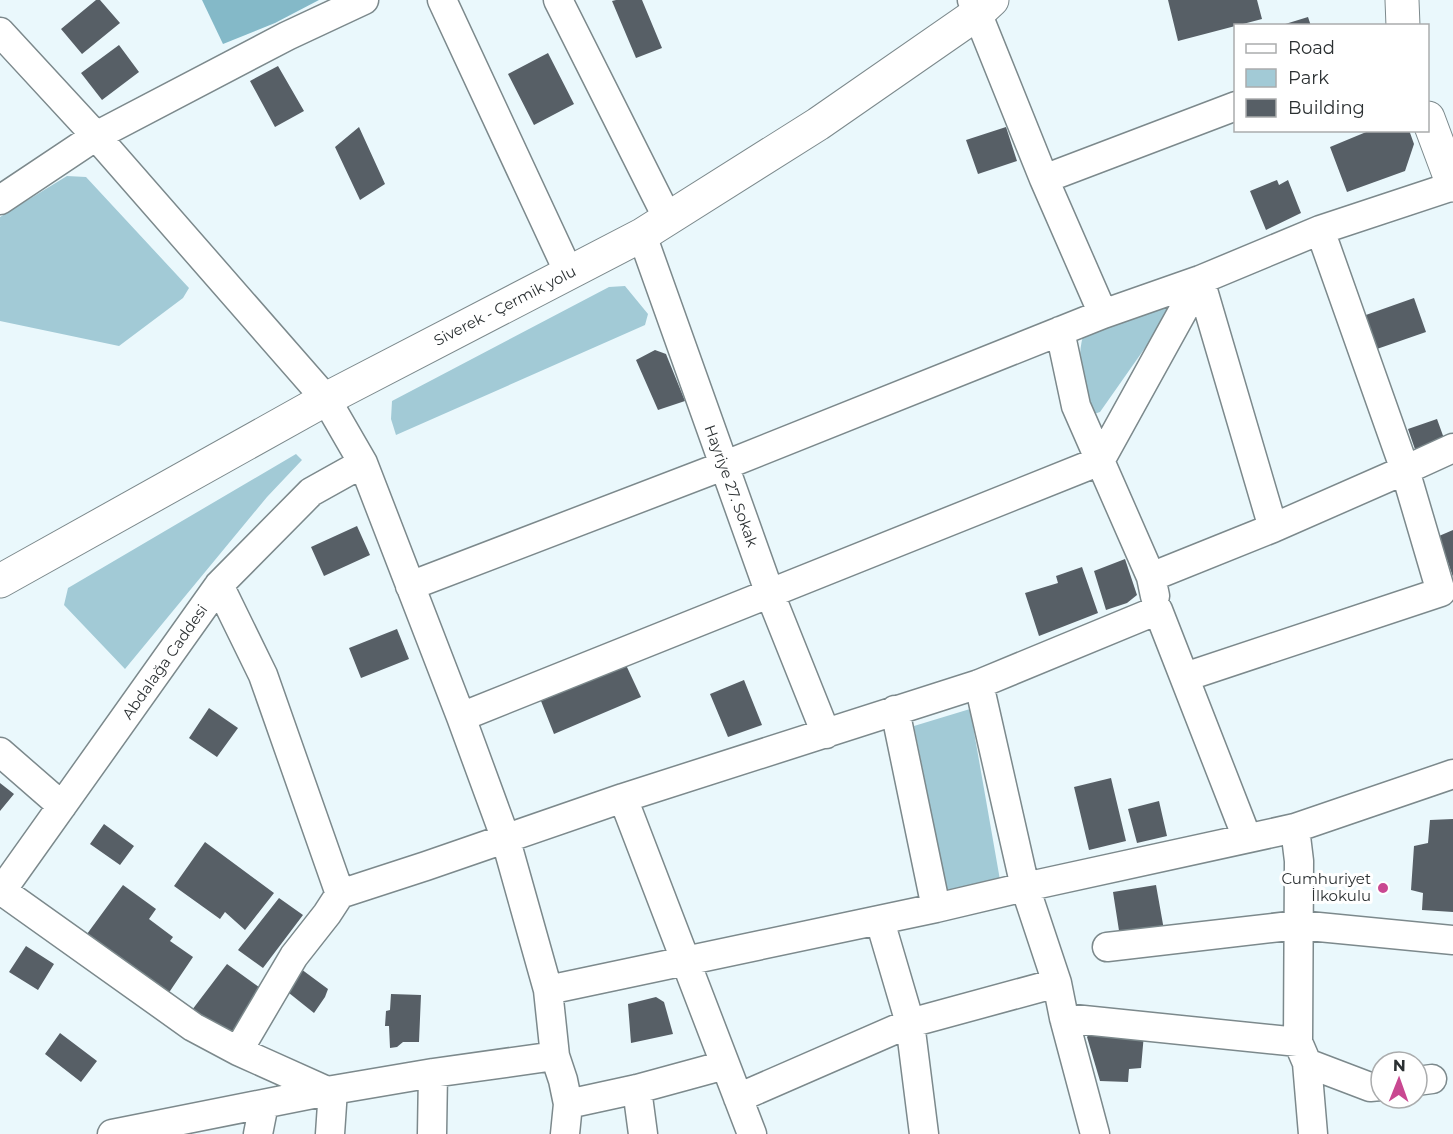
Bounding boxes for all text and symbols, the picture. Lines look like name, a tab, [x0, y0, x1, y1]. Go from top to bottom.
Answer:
legend	[1234, 24, 1429, 132]
text: Road	[1288, 37, 1335, 59]
text: Park	[1288, 67, 1329, 89]
text: Building	[1288, 97, 1365, 119]
street label: Siverek - Çermik yolu	[430, 261, 579, 350]
street label: Hayriye 27. Sokak	[701, 422, 762, 550]
street label: Abdalağa Caddesi	[118, 601, 211, 723]
place label: Cumhuriyet İlkokulu	[1281, 869, 1371, 905]
marker: Cumhuriyet İlkokulu	[1376, 881, 1390, 895]
north arrow	[1369, 1050, 1429, 1110]
text: N	[1393, 1056, 1406, 1075]

